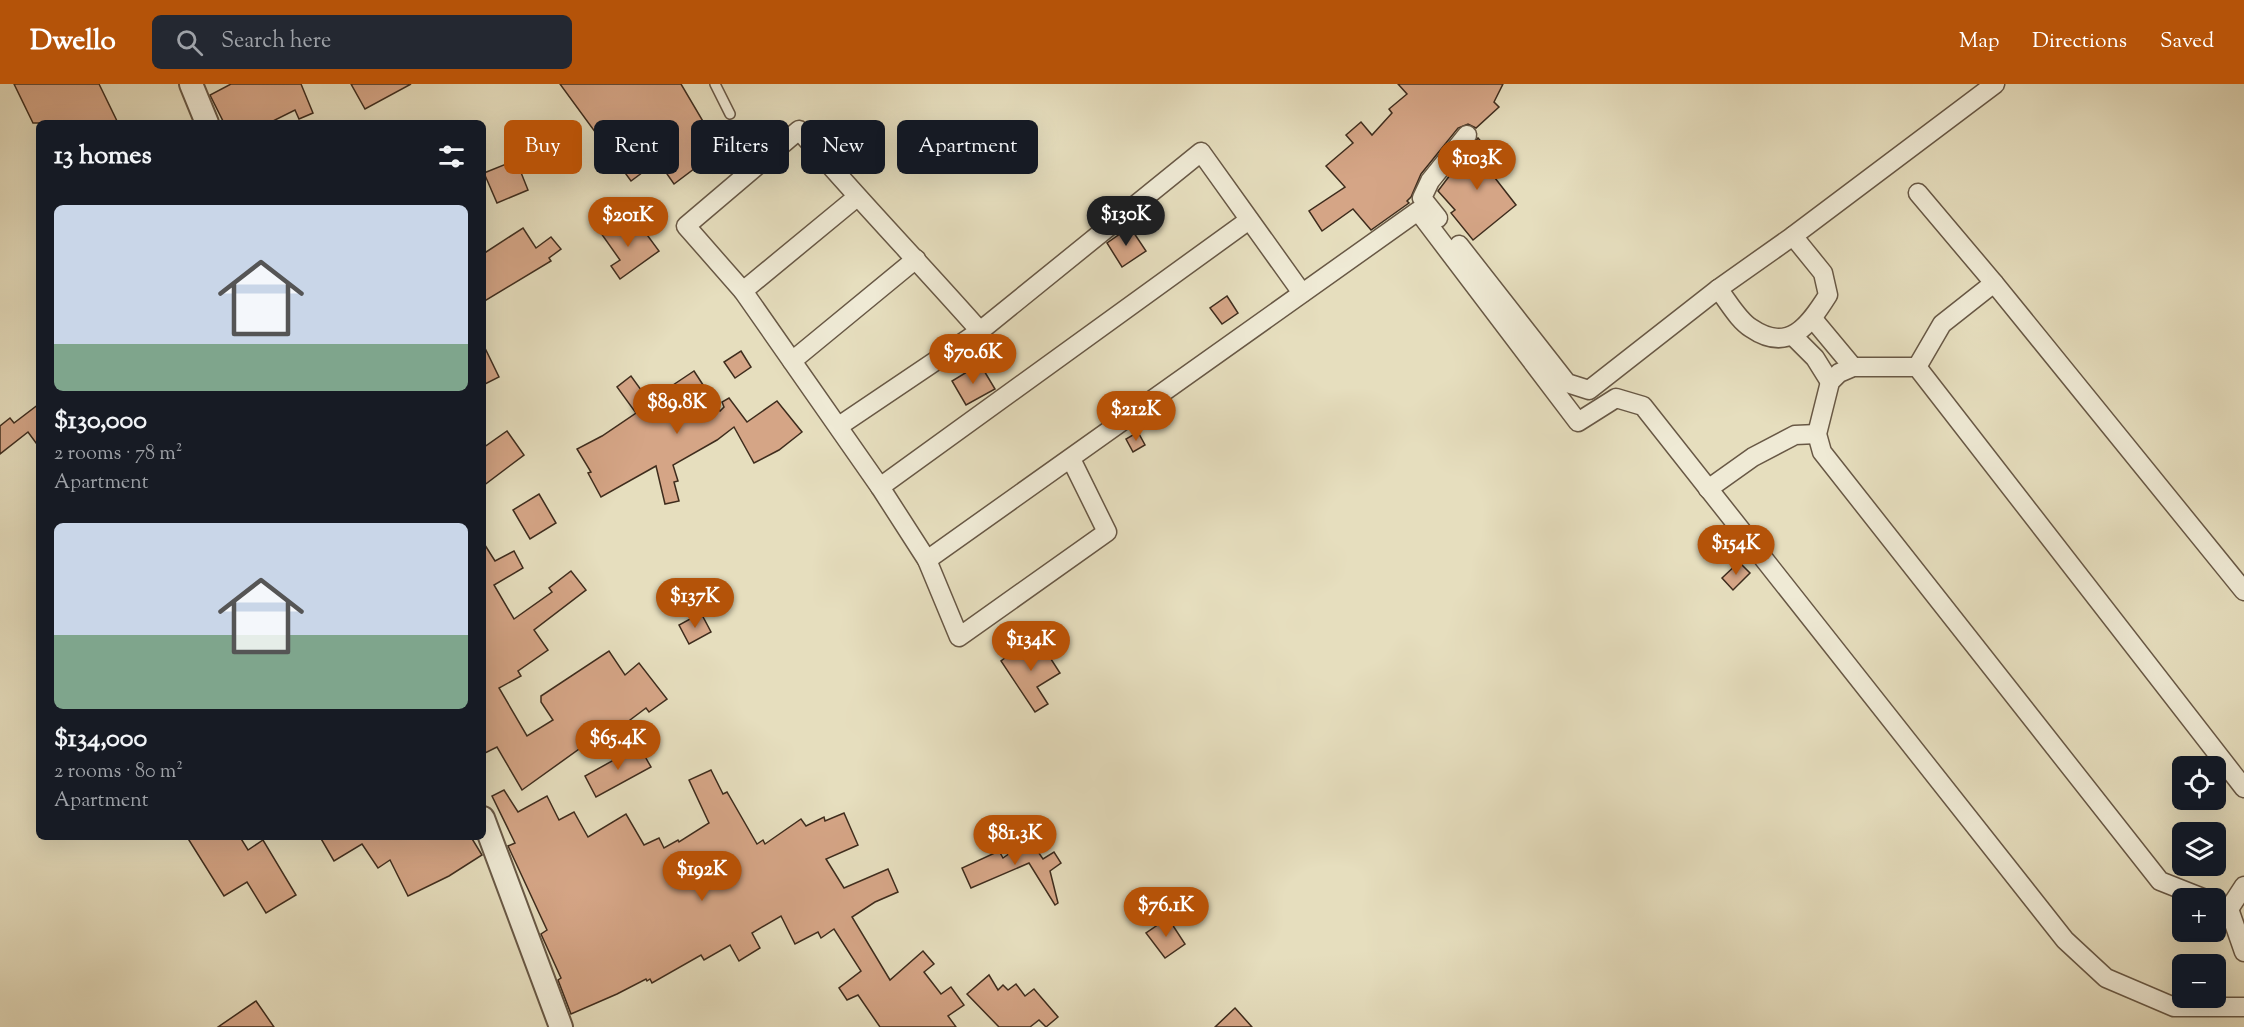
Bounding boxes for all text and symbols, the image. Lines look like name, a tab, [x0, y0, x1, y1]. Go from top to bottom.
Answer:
search box	[152, 15, 572, 69]
text: Dwello	[30, 22, 116, 62]
icon: search	[173, 26, 206, 59]
text: Search here	[221, 26, 331, 58]
text: Map	[1959, 27, 1999, 57]
text: Directions	[2032, 27, 2127, 57]
text: Saved	[2160, 27, 2214, 57]
chip: Buy	[504, 120, 582, 174]
chip: Rent	[594, 120, 679, 174]
chip: Filters	[691, 120, 789, 174]
chip: New	[801, 120, 885, 174]
chip: Apartment	[897, 120, 1038, 174]
text: 13 homes	[54, 138, 152, 175]
icon: filters	[435, 140, 468, 173]
pin: $103K	[1435, 140, 1519, 191]
text: $103K	[1452, 145, 1502, 174]
pin: $130K	[1084, 196, 1168, 247]
pin: $201K	[586, 197, 670, 248]
text: $130K	[1101, 201, 1151, 230]
text: $201K	[602, 202, 654, 231]
icon: home	[207, 244, 315, 352]
pin: $70.6K	[924, 334, 1022, 385]
text: $70.6K	[943, 339, 1003, 368]
pin: $89.8K	[628, 384, 726, 435]
text: $89.8K	[647, 389, 707, 418]
pin: $212K	[1094, 391, 1178, 442]
text: $212K	[1111, 396, 1161, 425]
text: $130,000	[54, 403, 147, 440]
text: 2 rooms · 78 m²	[54, 440, 183, 469]
text: Apartment	[54, 469, 149, 498]
pin: $154K	[1694, 525, 1778, 576]
text: $154K	[1712, 530, 1760, 559]
icon: home	[207, 562, 315, 670]
pin: $137K	[653, 578, 737, 629]
text: $137K	[670, 583, 720, 612]
pin: $134K	[989, 621, 1073, 672]
text: $134K	[1006, 626, 1056, 655]
pin: $65.4K	[569, 720, 667, 771]
text: $134,000	[54, 721, 147, 758]
text: $65.4K	[589, 725, 647, 754]
map controls	[2172, 756, 2226, 1008]
button: locate	[2172, 756, 2226, 810]
text: 2 rooms · 80 m²	[54, 758, 183, 787]
text: Apartment	[54, 787, 149, 816]
pin: $81.3K	[966, 815, 1064, 866]
text: $81.3K	[987, 820, 1043, 849]
button: layers	[2172, 822, 2226, 876]
pin: $192K	[660, 851, 744, 902]
text: $192K	[677, 856, 727, 885]
pin: $76.1K	[1117, 887, 1215, 938]
button: +	[2172, 888, 2226, 942]
text: $76.1K	[1138, 892, 1194, 921]
button: −	[2172, 954, 2226, 1008]

